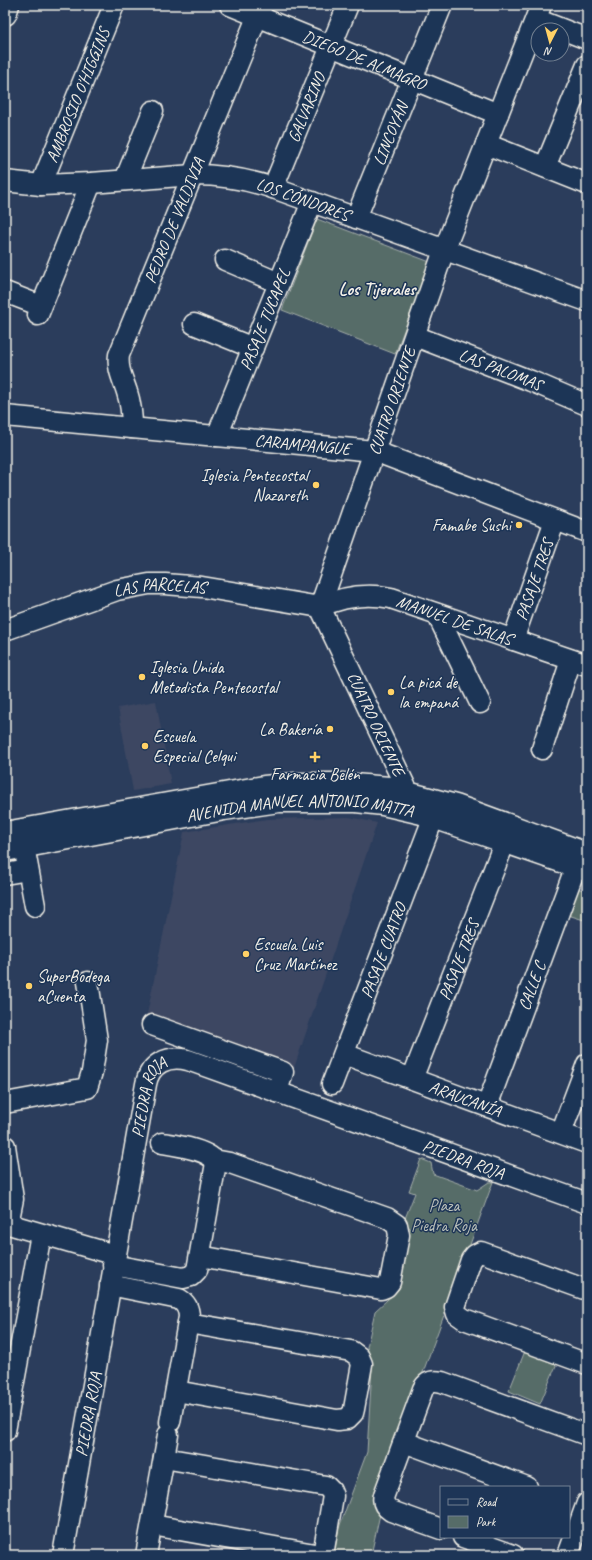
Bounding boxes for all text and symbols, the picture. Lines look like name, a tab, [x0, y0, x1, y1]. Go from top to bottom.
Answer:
street label: AMBROSIO O'HIGGINS	[41, 22, 115, 165]
north arrow	[530, 22, 570, 62]
street label: DIEGO DE ALMAGRO	[300, 25, 431, 95]
text: N	[543, 44, 553, 59]
street label: GALVARINO	[282, 67, 331, 145]
street label: LINCOYÁN	[368, 96, 413, 168]
street label: PEDRO DE VALDIVIA	[139, 153, 209, 286]
street label: LOS CÓNDORES	[254, 173, 356, 227]
street label: PASAJE TUCAPEL	[234, 265, 295, 373]
district label: Los Tijerales	[339, 278, 417, 300]
street label: CUATRO ORIENTE	[363, 343, 421, 457]
street label: LAS PALOMAS	[456, 344, 548, 396]
street label: CARAMPANGUE	[254, 429, 354, 459]
place label: Iglesia Pentecostal Nazareth	[201, 465, 311, 506]
marker: Iglesia Pentecostal Nazareth	[311, 480, 321, 490]
place label: Famabe Sushi	[432, 515, 513, 536]
marker: Famabe Sushi	[514, 520, 524, 530]
street label: PASAJE TRES	[510, 534, 559, 623]
street label: LAS PARCELAS	[112, 573, 210, 601]
street label: MANUEL DE SALAS	[394, 590, 519, 650]
place label: Iglesia Unida Metodista Pentecostal	[150, 657, 281, 698]
street label: CUATRO ORIENTE	[343, 669, 410, 781]
marker: Iglesia Unida Metodista Pentecostal	[137, 672, 147, 682]
place label: La picá de la empaná	[399, 672, 459, 713]
marker: La picá de la empaná	[386, 687, 396, 697]
place label: La Bakería	[259, 719, 324, 740]
marker: La Bakería	[325, 724, 335, 734]
place label: Escuela Especial Celqui	[153, 726, 238, 767]
marker: Escuela Especial Celqui	[140, 741, 150, 751]
marker: Farmacia Belén	[310, 752, 320, 762]
place label: Farmacia Belén	[270, 764, 361, 785]
street label: AVENIDA MANUEL ANTONIO MATTA	[184, 790, 417, 826]
street label: PASAJE CUATRO	[355, 898, 411, 1001]
street label: PASAJE TRES	[433, 914, 485, 1003]
place label: Escuela Luis Cruz Martínez	[254, 934, 338, 975]
marker: Escuela Luis Cruz Martínez	[241, 949, 251, 959]
street label: CALLE C	[513, 957, 551, 1013]
place label: SuperBodega aCuenta	[37, 966, 110, 1007]
marker: SuperBodega aCuenta	[24, 981, 34, 991]
street label: PIEDRA ROJA	[126, 1051, 170, 1139]
street label: ARAUCANÍA	[426, 1076, 505, 1122]
street label: PIEDRA ROJA	[420, 1134, 508, 1183]
park label: Plaza Piedra Roja	[411, 1195, 478, 1236]
street label: PIEDRA ROJA	[70, 1370, 106, 1458]
legend	[440, 1486, 570, 1538]
text: Road	[476, 1494, 498, 1510]
text: Park	[476, 1514, 497, 1530]

